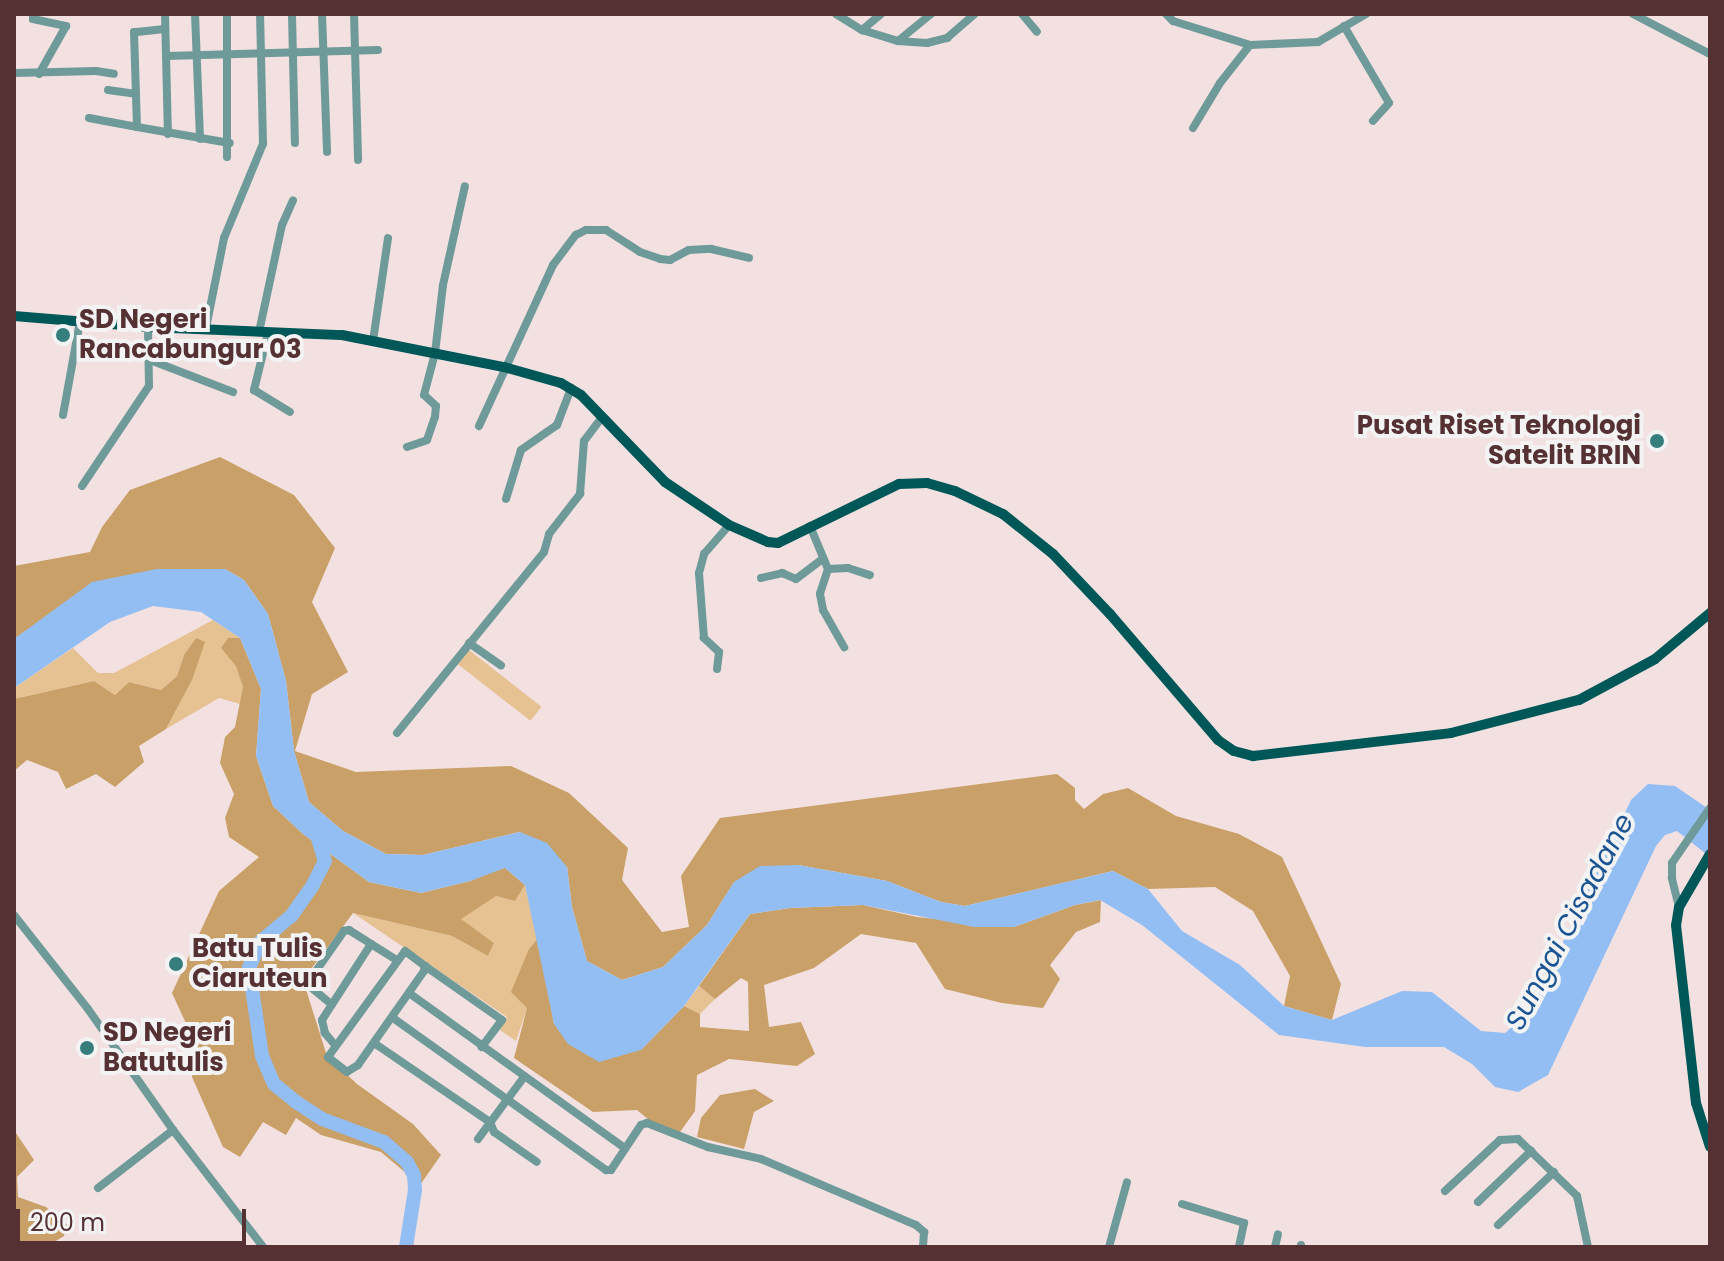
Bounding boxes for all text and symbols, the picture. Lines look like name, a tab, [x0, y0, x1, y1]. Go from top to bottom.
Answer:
place label: SD Negeri Rancabungur 03	[79, 304, 302, 366]
marker: SD Negeri Rancabungur 03	[54, 326, 72, 344]
place label: Pusat Riset Teknologi Satelit BRIN	[1357, 410, 1641, 472]
marker: Pusat Riset Teknologi Satelit BRIN	[1648, 432, 1666, 450]
water label: Sungai Cisadane	[1499, 808, 1641, 1036]
place label: Batu Tulis Ciaruteun	[192, 933, 327, 994]
marker: Batu Tulis Ciaruteun	[167, 955, 185, 973]
place label: SD Negeri Batutulis	[103, 1017, 231, 1078]
marker: SD Negeri Batutulis	[78, 1039, 96, 1057]
scale bar	[20, 1193, 250, 1243]
text: 200 m	[30, 1206, 105, 1239]

